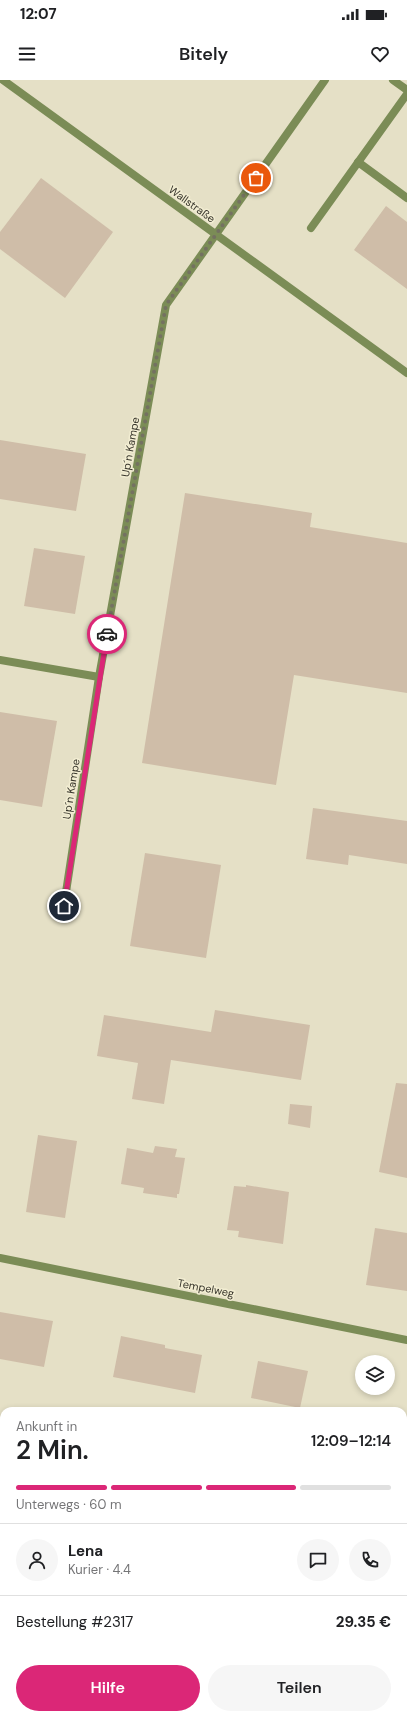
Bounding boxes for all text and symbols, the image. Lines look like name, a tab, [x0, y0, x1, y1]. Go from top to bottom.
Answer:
text: 12:07	[20, 4, 56, 24]
text: Bitely	[179, 42, 228, 66]
icon: menu	[16, 43, 38, 65]
icon: heart	[369, 43, 391, 65]
pin	[239, 161, 273, 195]
icon: bag	[245, 167, 267, 189]
street label: Wallstraße	[166, 182, 218, 226]
street label: Up´n Kampe	[118, 416, 142, 478]
courier	[87, 614, 127, 654]
icon: car	[96, 623, 118, 645]
street label: Up´n Kampe	[59, 758, 83, 820]
pin	[47, 889, 81, 923]
icon: home	[53, 895, 75, 917]
street label: Tempelweg	[177, 1276, 235, 1300]
map controls	[355, 1355, 395, 1395]
button: layers	[355, 1355, 395, 1395]
text: Ankunft in	[16, 1418, 77, 1435]
text: 12:09–12:14	[311, 1431, 391, 1451]
text: 2 Min.	[16, 1433, 89, 1467]
text: Unterwegs · 60 m	[16, 1496, 121, 1513]
button: person	[16, 1539, 58, 1581]
button: chat	[297, 1539, 339, 1581]
button: phone	[349, 1539, 391, 1581]
text: Lena	[68, 1541, 103, 1561]
text: Kurier · 4.4	[68, 1561, 131, 1578]
text: Bestellung #2317	[16, 1612, 133, 1632]
text: 29.35 €	[336, 1612, 391, 1632]
button: Hilfe	[16, 1665, 200, 1711]
button: Teilen	[208, 1665, 391, 1711]

